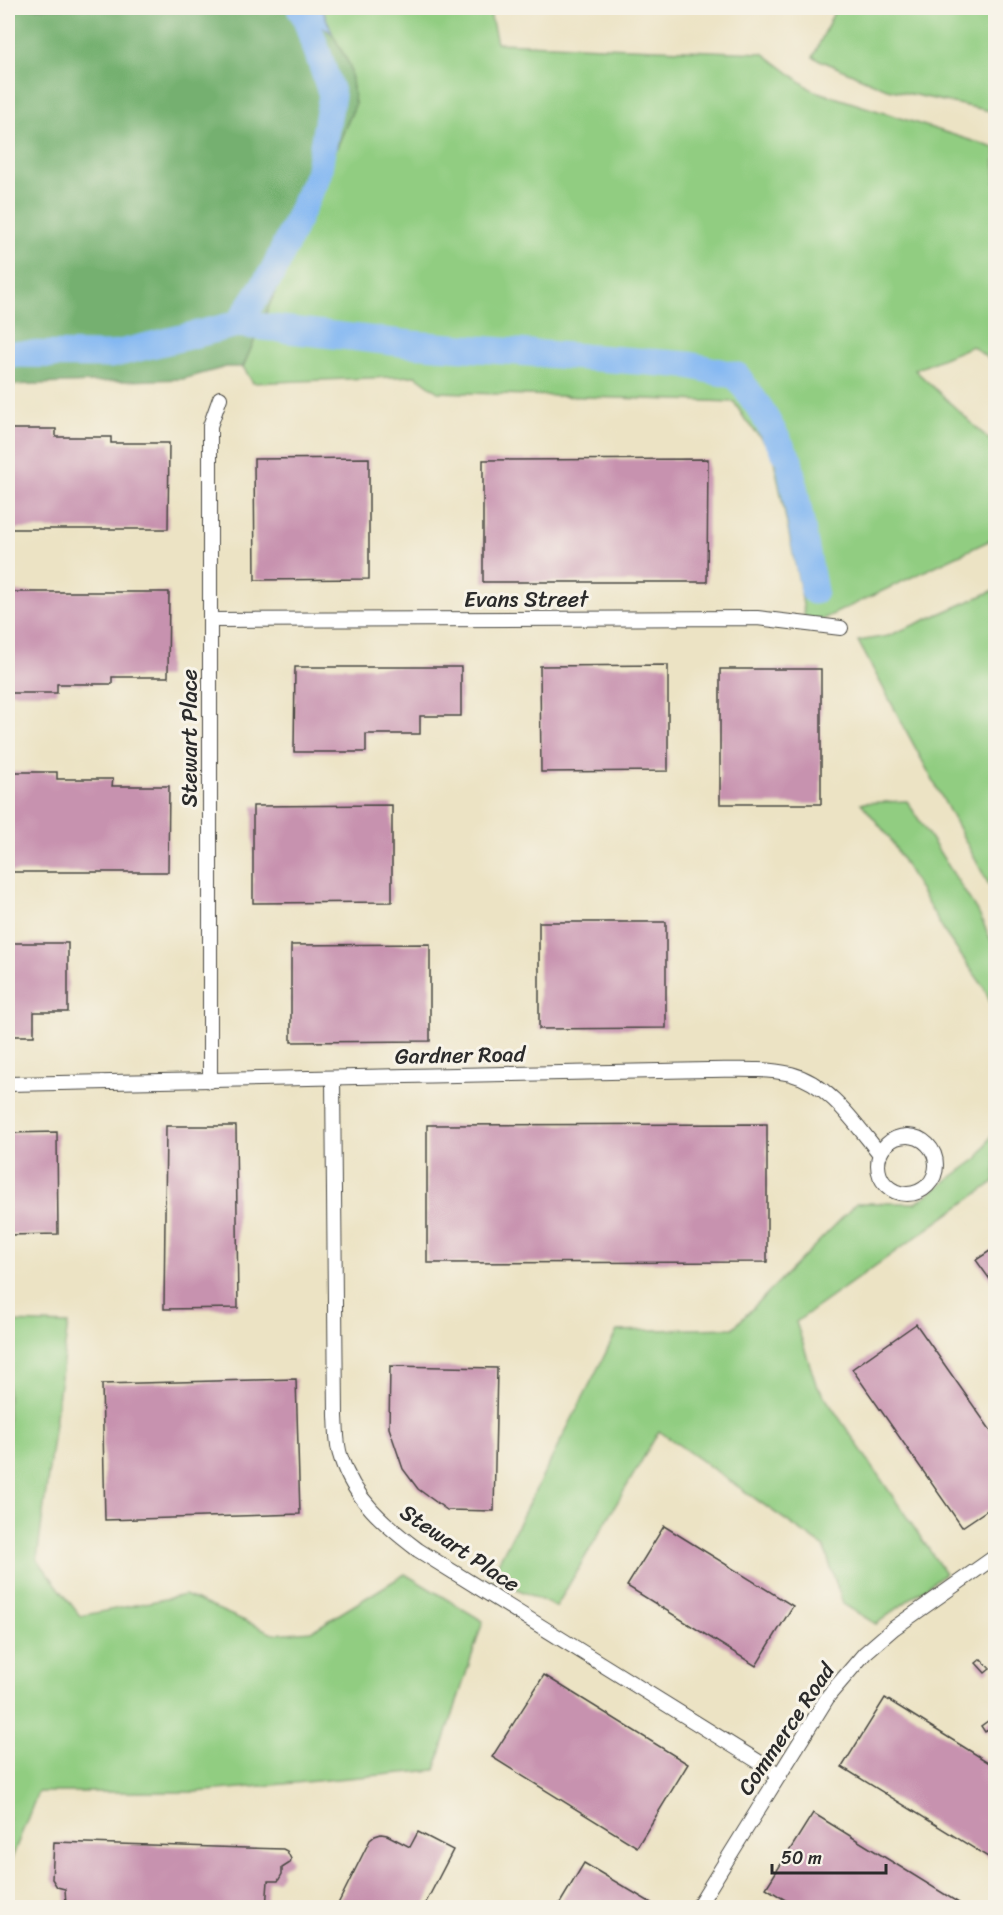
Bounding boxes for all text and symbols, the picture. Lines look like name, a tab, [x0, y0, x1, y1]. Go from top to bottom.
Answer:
street label: Evans Street	[464, 580, 589, 619]
street label: Stewart Place	[170, 669, 209, 807]
street label: Gardner Road	[395, 1034, 527, 1076]
street label: Stewart Place	[392, 1493, 528, 1603]
street label: Commerce Road	[727, 1653, 846, 1804]
scale bar	[772, 1837, 886, 1875]
text: 50 m	[781, 1842, 822, 1874]

